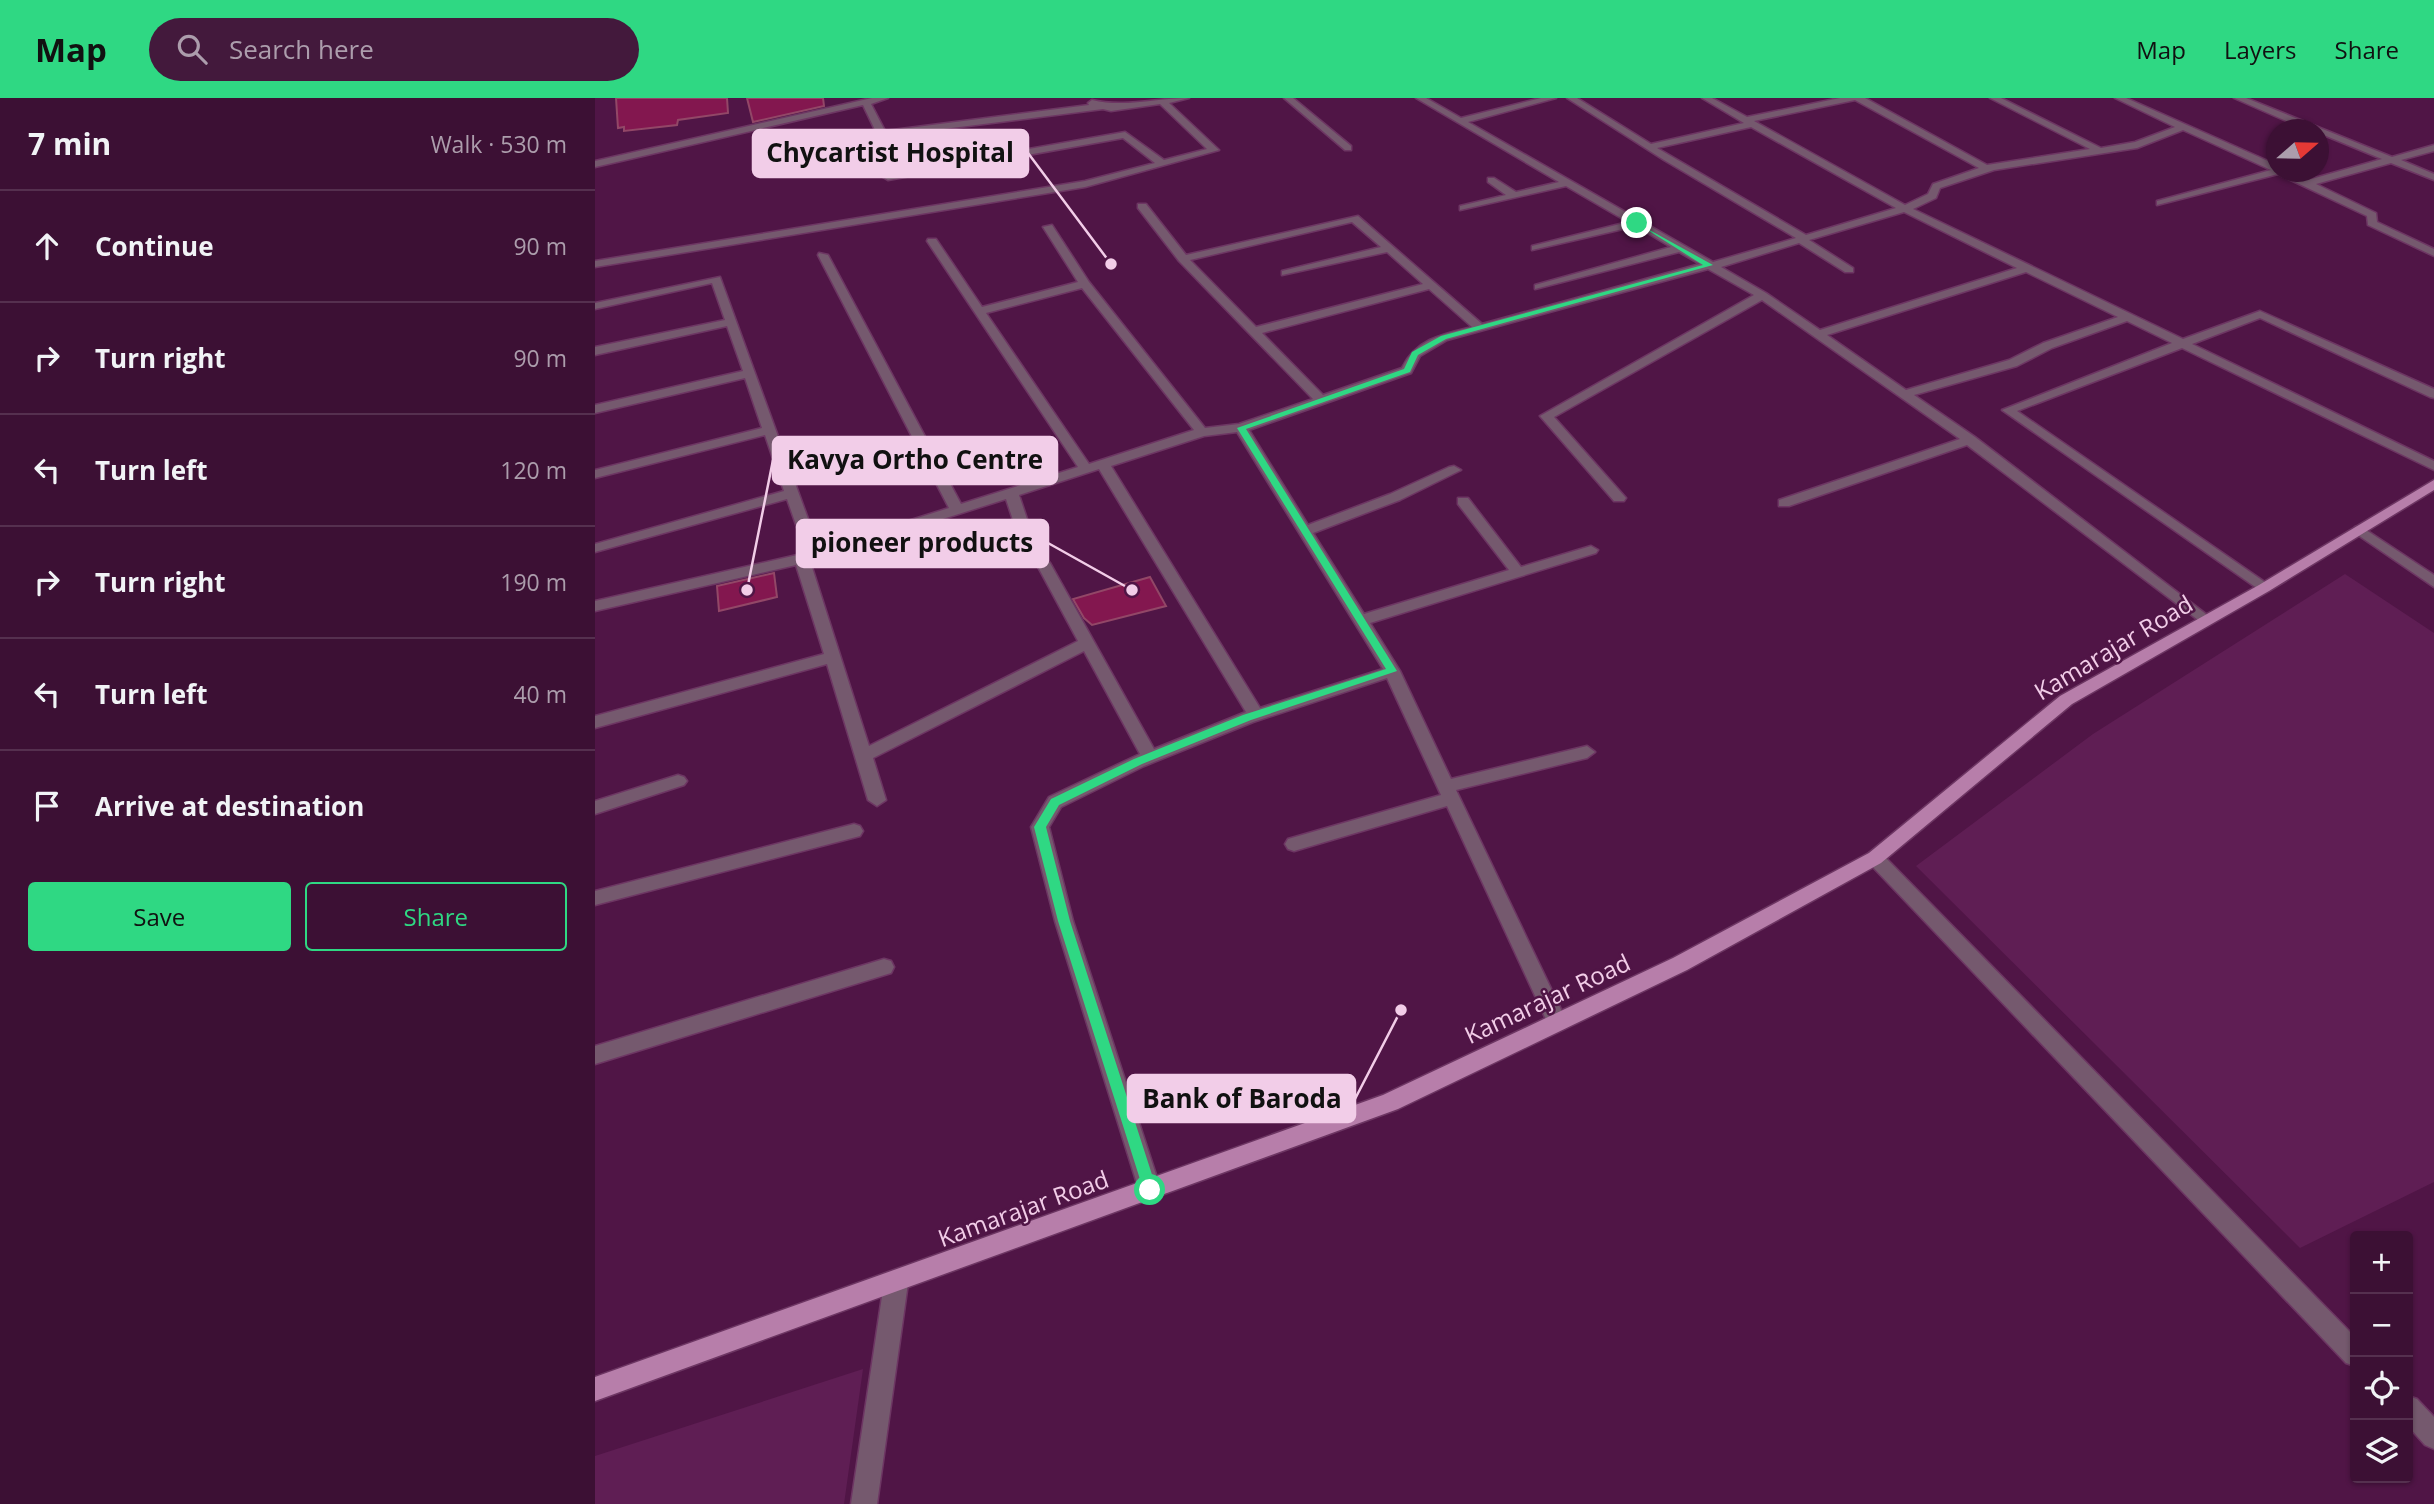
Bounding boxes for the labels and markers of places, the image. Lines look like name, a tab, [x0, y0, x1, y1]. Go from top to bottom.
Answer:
callout: Chycartist Hospital	[753, 130, 1028, 177]
callout: Kavya Ortho Centre	[773, 437, 1057, 484]
callout: pioneer products	[797, 520, 1048, 567]
callout: Bank of Baroda	[1128, 1075, 1355, 1122]

